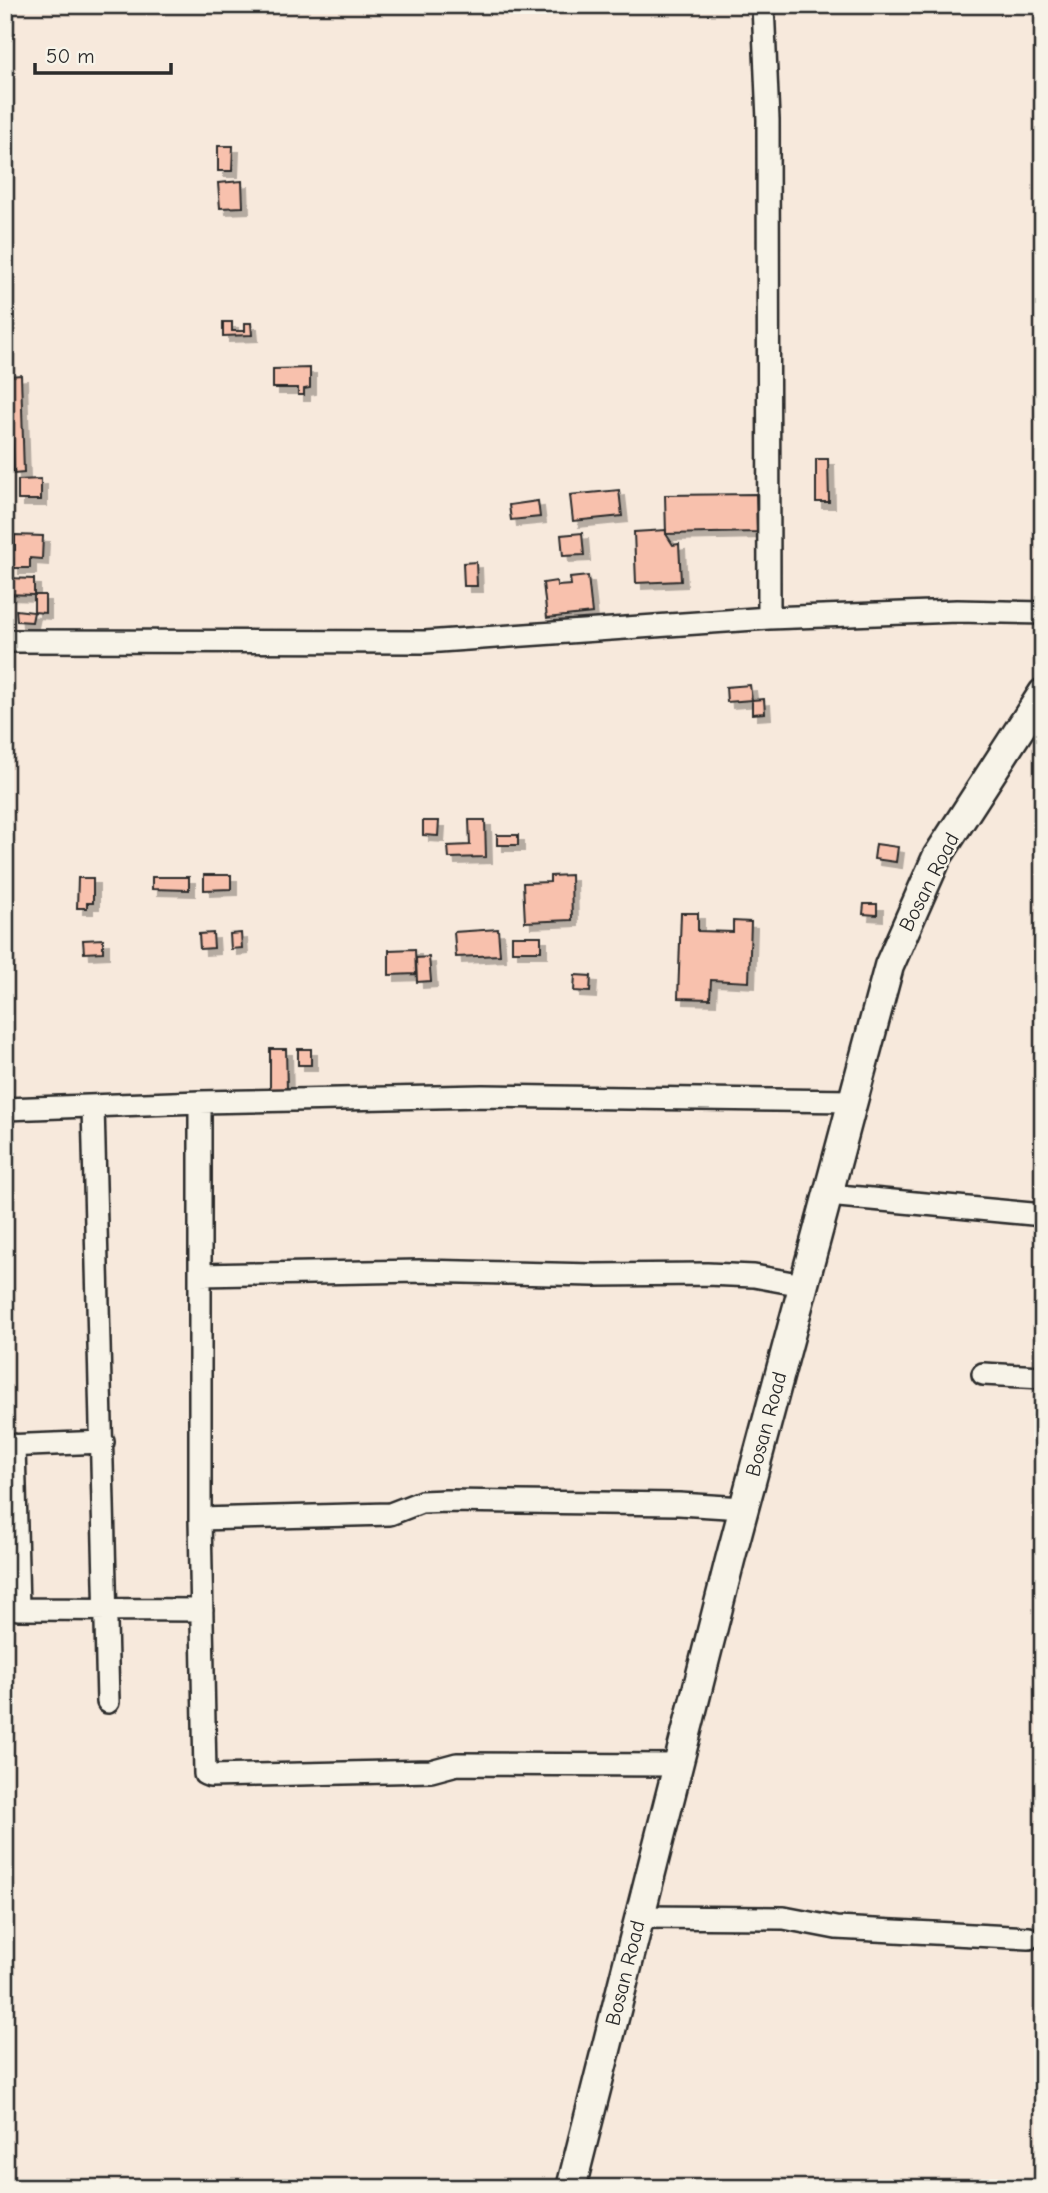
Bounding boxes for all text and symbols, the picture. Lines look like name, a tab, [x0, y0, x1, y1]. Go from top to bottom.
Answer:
scale bar	[35, 32, 172, 76]
text: 50 m	[46, 44, 95, 68]
street label: Bosan Road	[894, 829, 964, 935]
street label: Bosan Road	[741, 1369, 791, 1479]
street label: Bosan Road	[600, 1918, 650, 2028]

